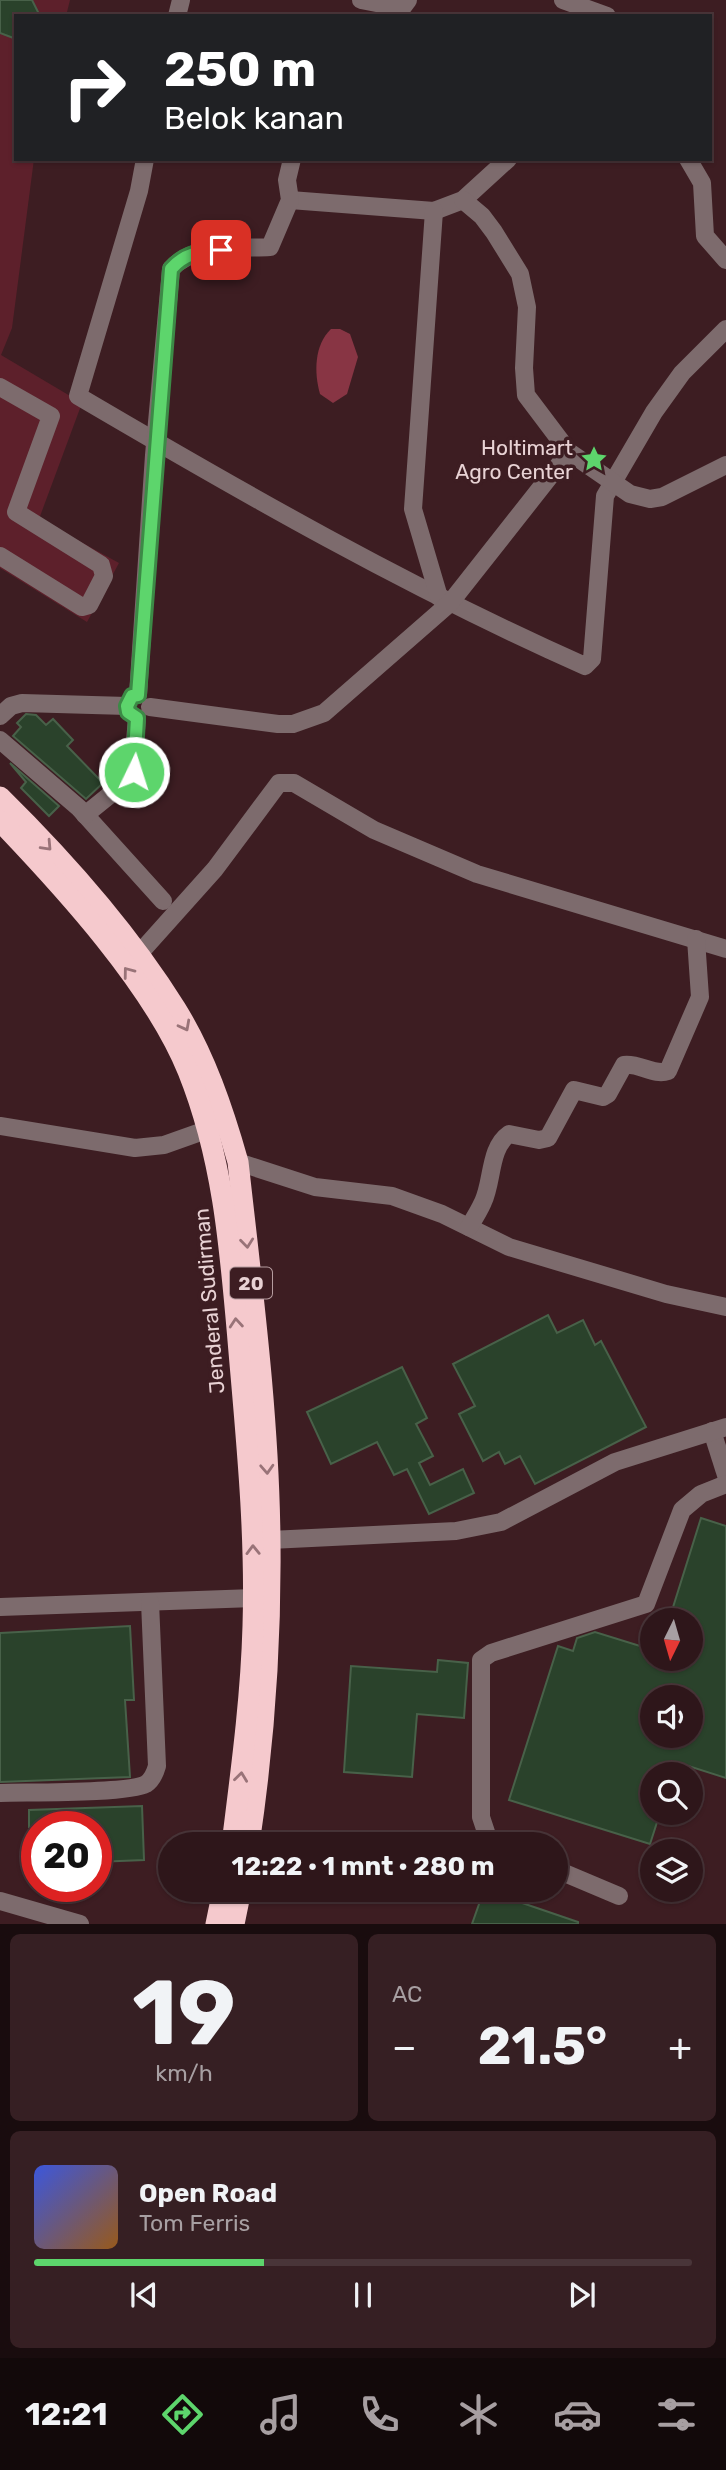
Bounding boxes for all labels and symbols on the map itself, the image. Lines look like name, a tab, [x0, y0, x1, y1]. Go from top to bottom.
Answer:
pin	[191, 220, 251, 280]
place label: Holtimart Agro Center	[455, 435, 573, 484]
place icon: Holtimart Agro Center	[579, 444, 609, 474]
position arrow	[97, 735, 171, 809]
one-way arrow	[39, 838, 51, 851]
one-way arrow	[124, 967, 136, 979]
one-way arrow	[177, 1019, 191, 1031]
street label: Jenderal Sudirman	[188, 1207, 230, 1395]
one-way arrow	[239, 1237, 254, 1249]
road number: 20	[230, 1268, 272, 1298]
one-way arrow	[229, 1317, 244, 1328]
one-way arrow	[259, 1464, 274, 1475]
one-way arrow	[245, 1544, 261, 1555]
north arrow	[640, 1608, 704, 1671]
one-way arrow	[233, 1771, 248, 1783]
speed limit sign: 20	[21, 1811, 112, 1902]

